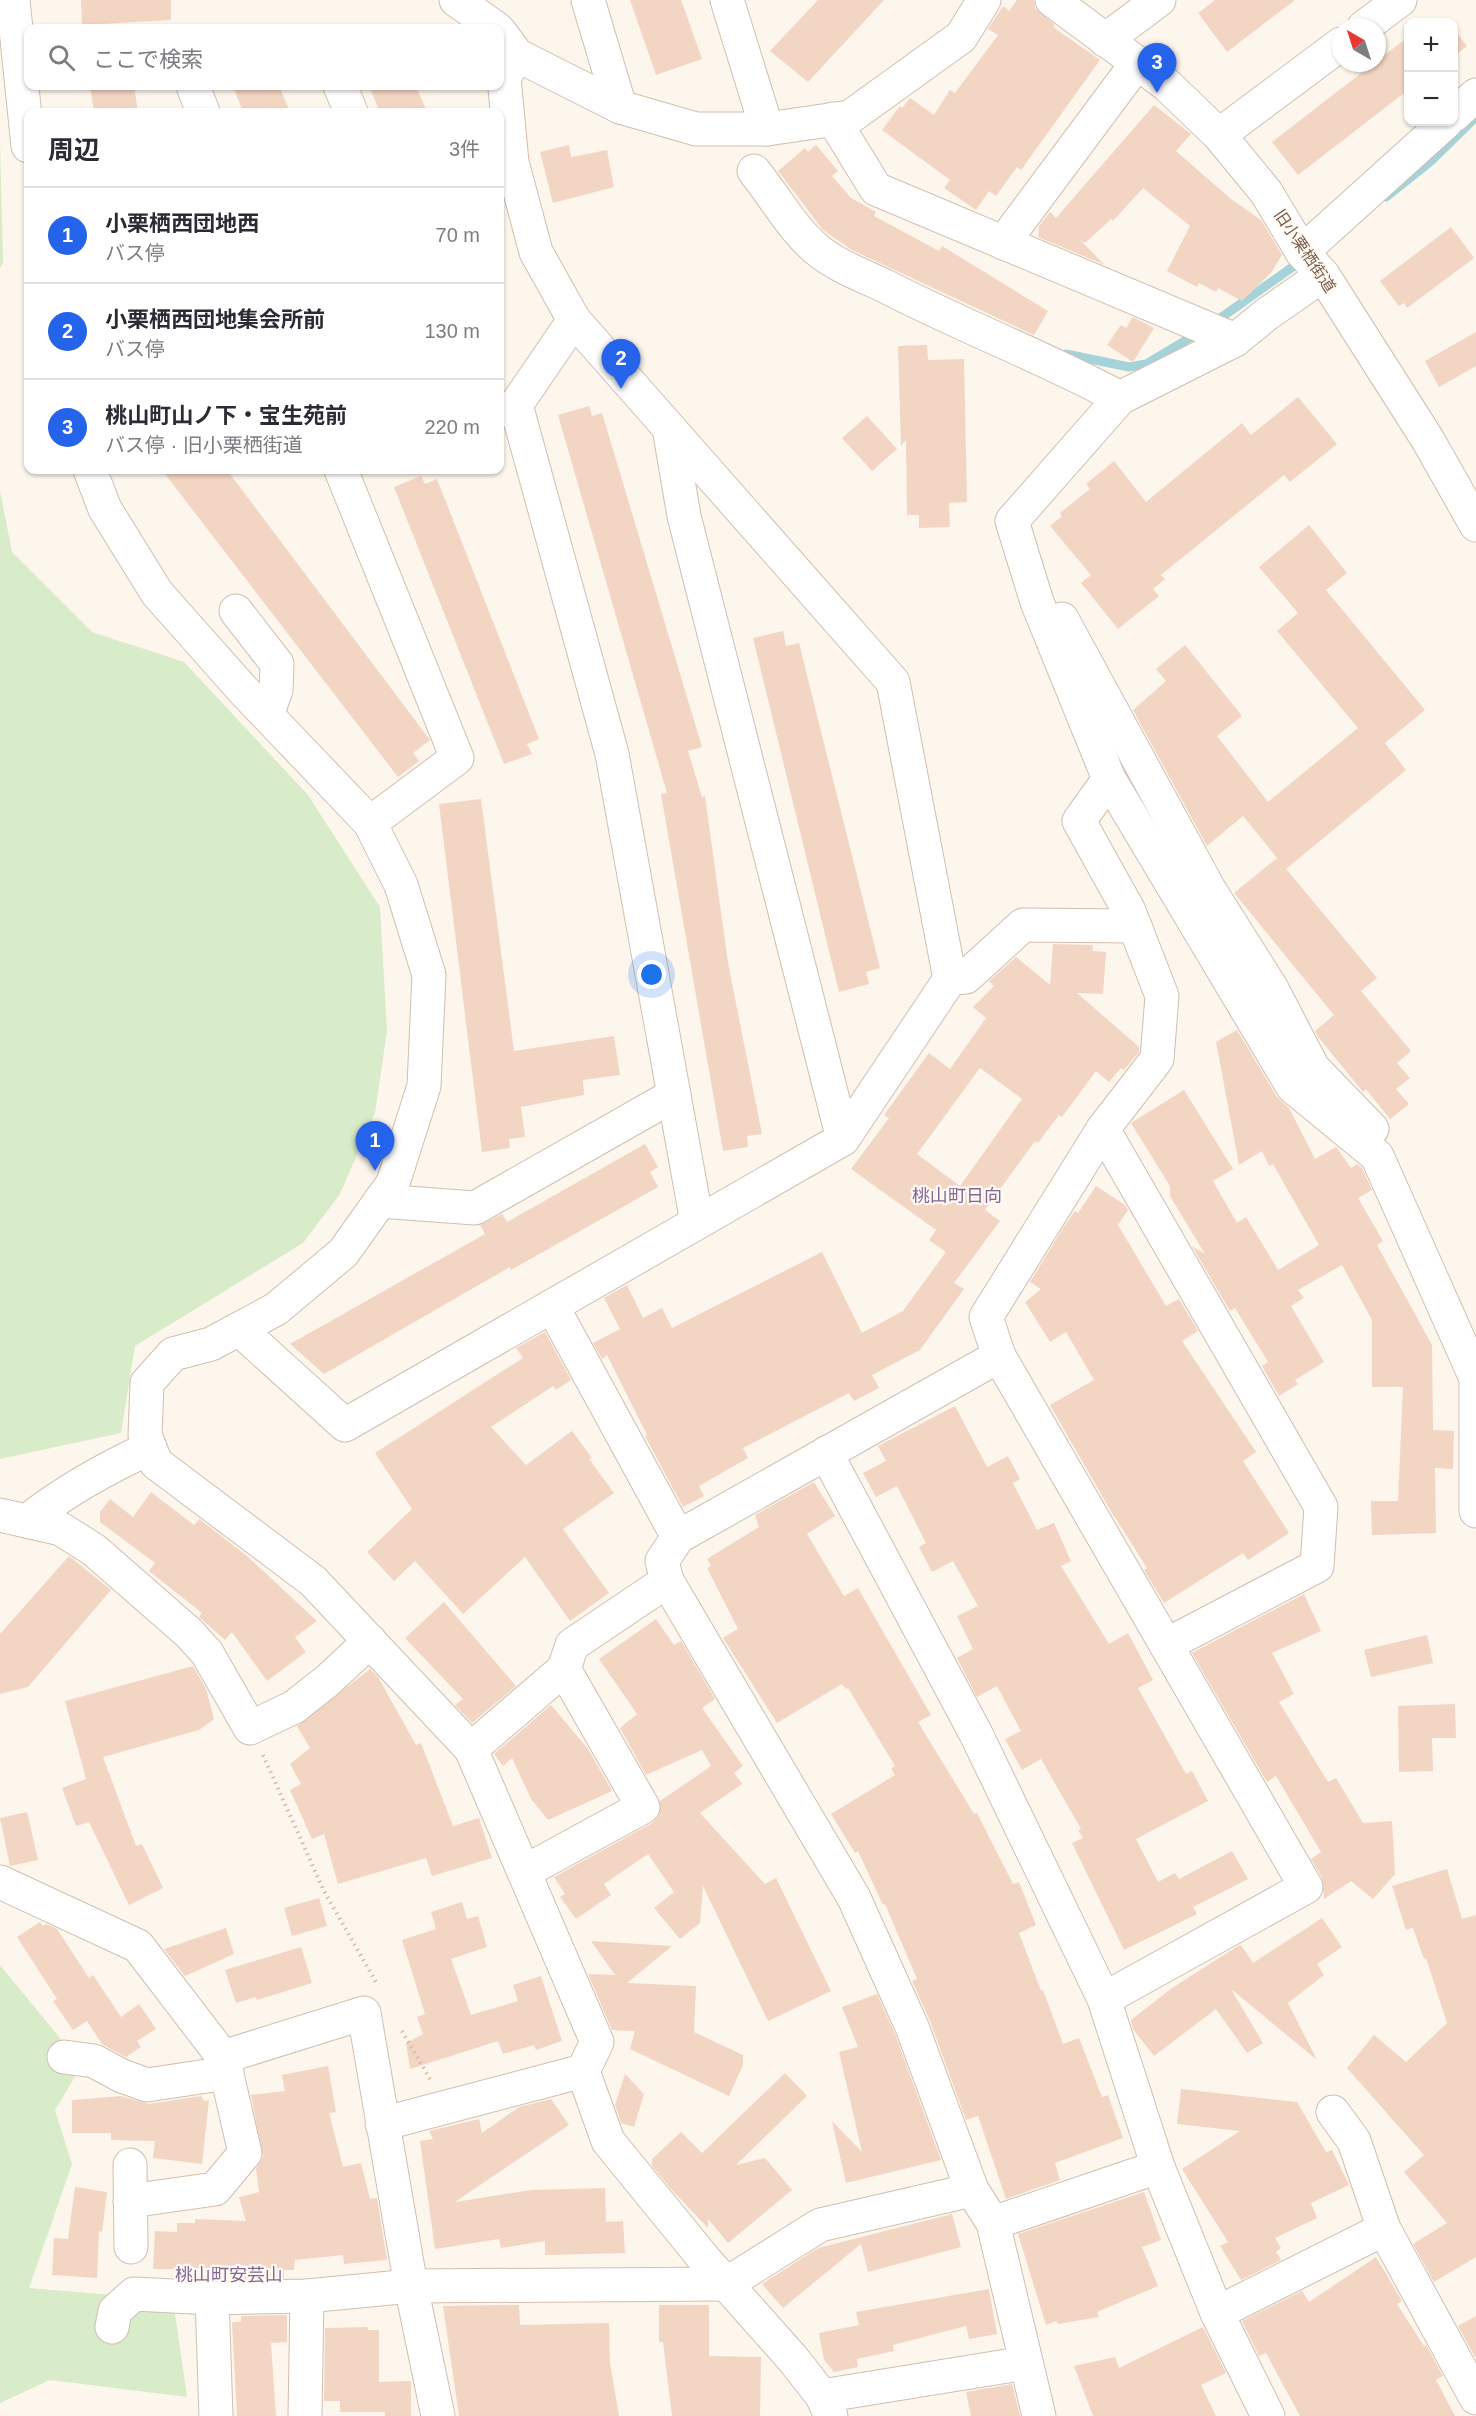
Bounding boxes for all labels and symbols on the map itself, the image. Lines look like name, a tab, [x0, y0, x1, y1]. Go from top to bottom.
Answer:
north arrow	[1332, 18, 1386, 72]
pin: 3	[1138, 44, 1176, 93]
street label: 旧小栗栖街道	[1271, 206, 1339, 296]
pin: 2	[602, 340, 640, 389]
your location	[637, 960, 666, 989]
pin: 1	[356, 1122, 394, 1171]
district label: 桃山町日向	[912, 1186, 1002, 1206]
district label: 桃山町安芸山	[175, 2265, 283, 2285]

